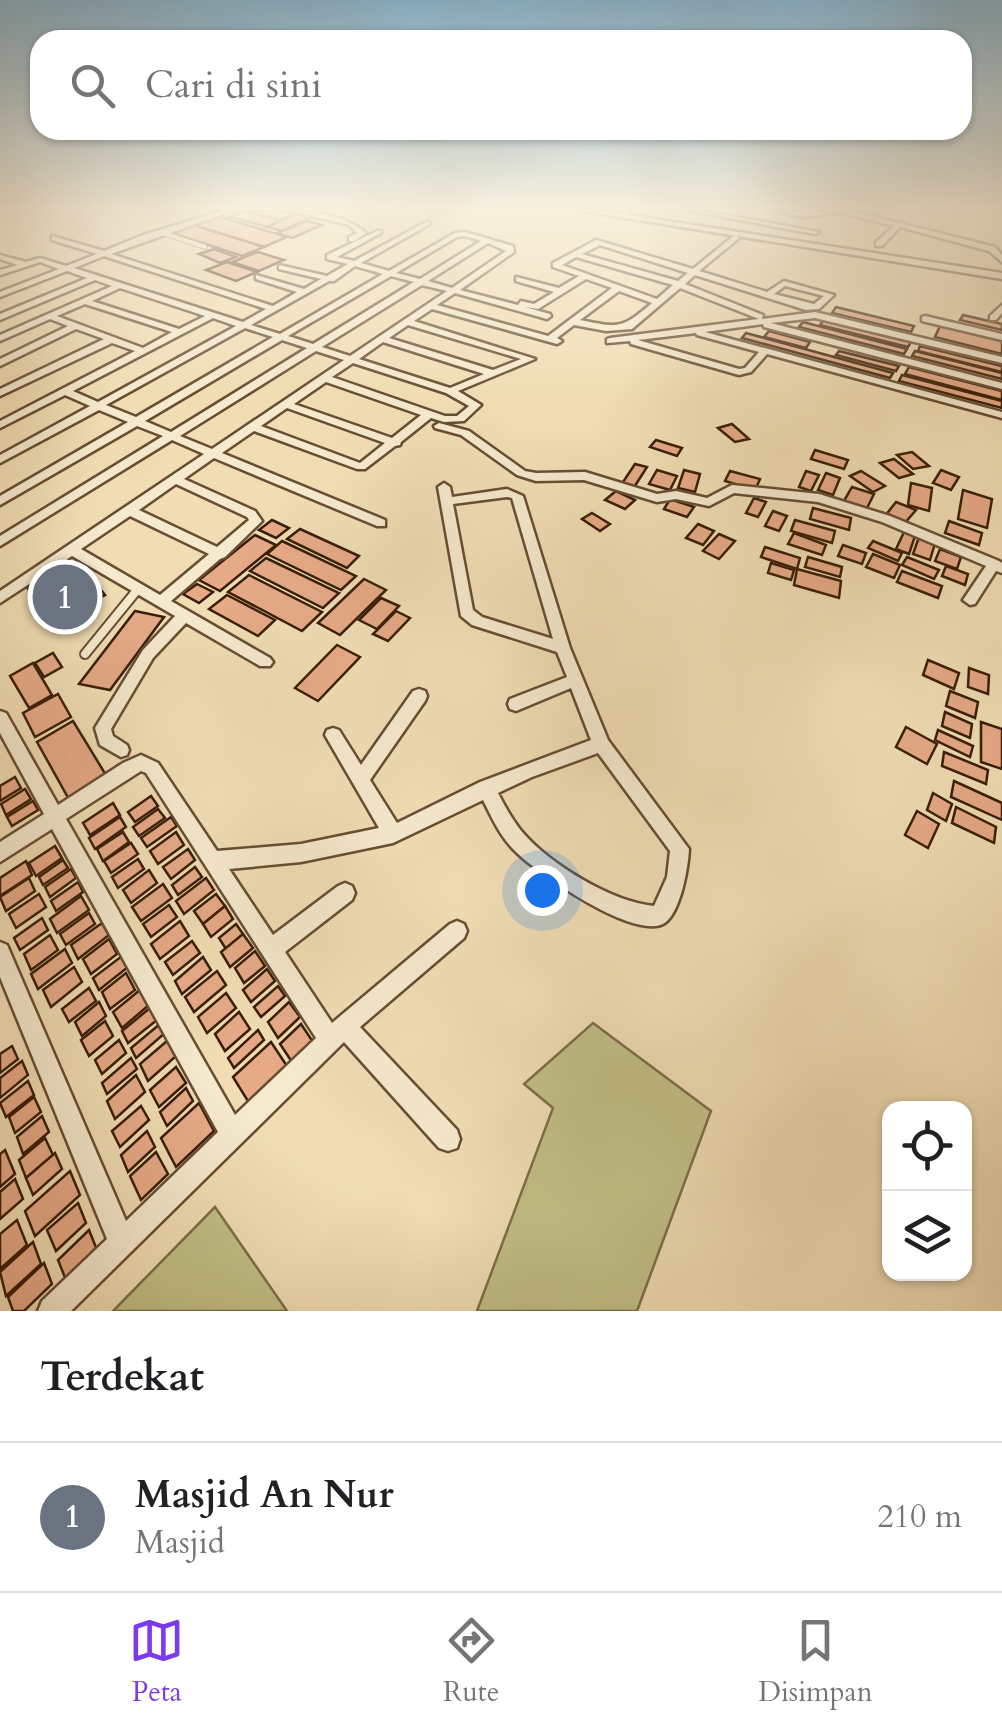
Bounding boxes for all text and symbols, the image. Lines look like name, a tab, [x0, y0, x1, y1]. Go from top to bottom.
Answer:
search box	[30, 30, 972, 140]
icon: search	[65, 58, 120, 113]
text: Cari di sini	[145, 59, 322, 111]
pin: 1	[32, 560, 98, 634]
your location	[517, 865, 568, 916]
map controls	[882, 1101, 972, 1281]
button: locate	[882, 1101, 972, 1191]
button: layers	[882, 1191, 972, 1281]
text: Terdekat	[40, 1348, 204, 1405]
text: Masjid An Nur	[135, 1469, 394, 1521]
text: 1	[64, 1495, 81, 1539]
text: 210 m	[877, 1495, 962, 1539]
text: Masjid	[135, 1521, 225, 1565]
tab: Peta	[129, 1613, 184, 1711]
tab: Rute	[443, 1613, 499, 1711]
tab: Disimpan	[758, 1613, 873, 1711]

